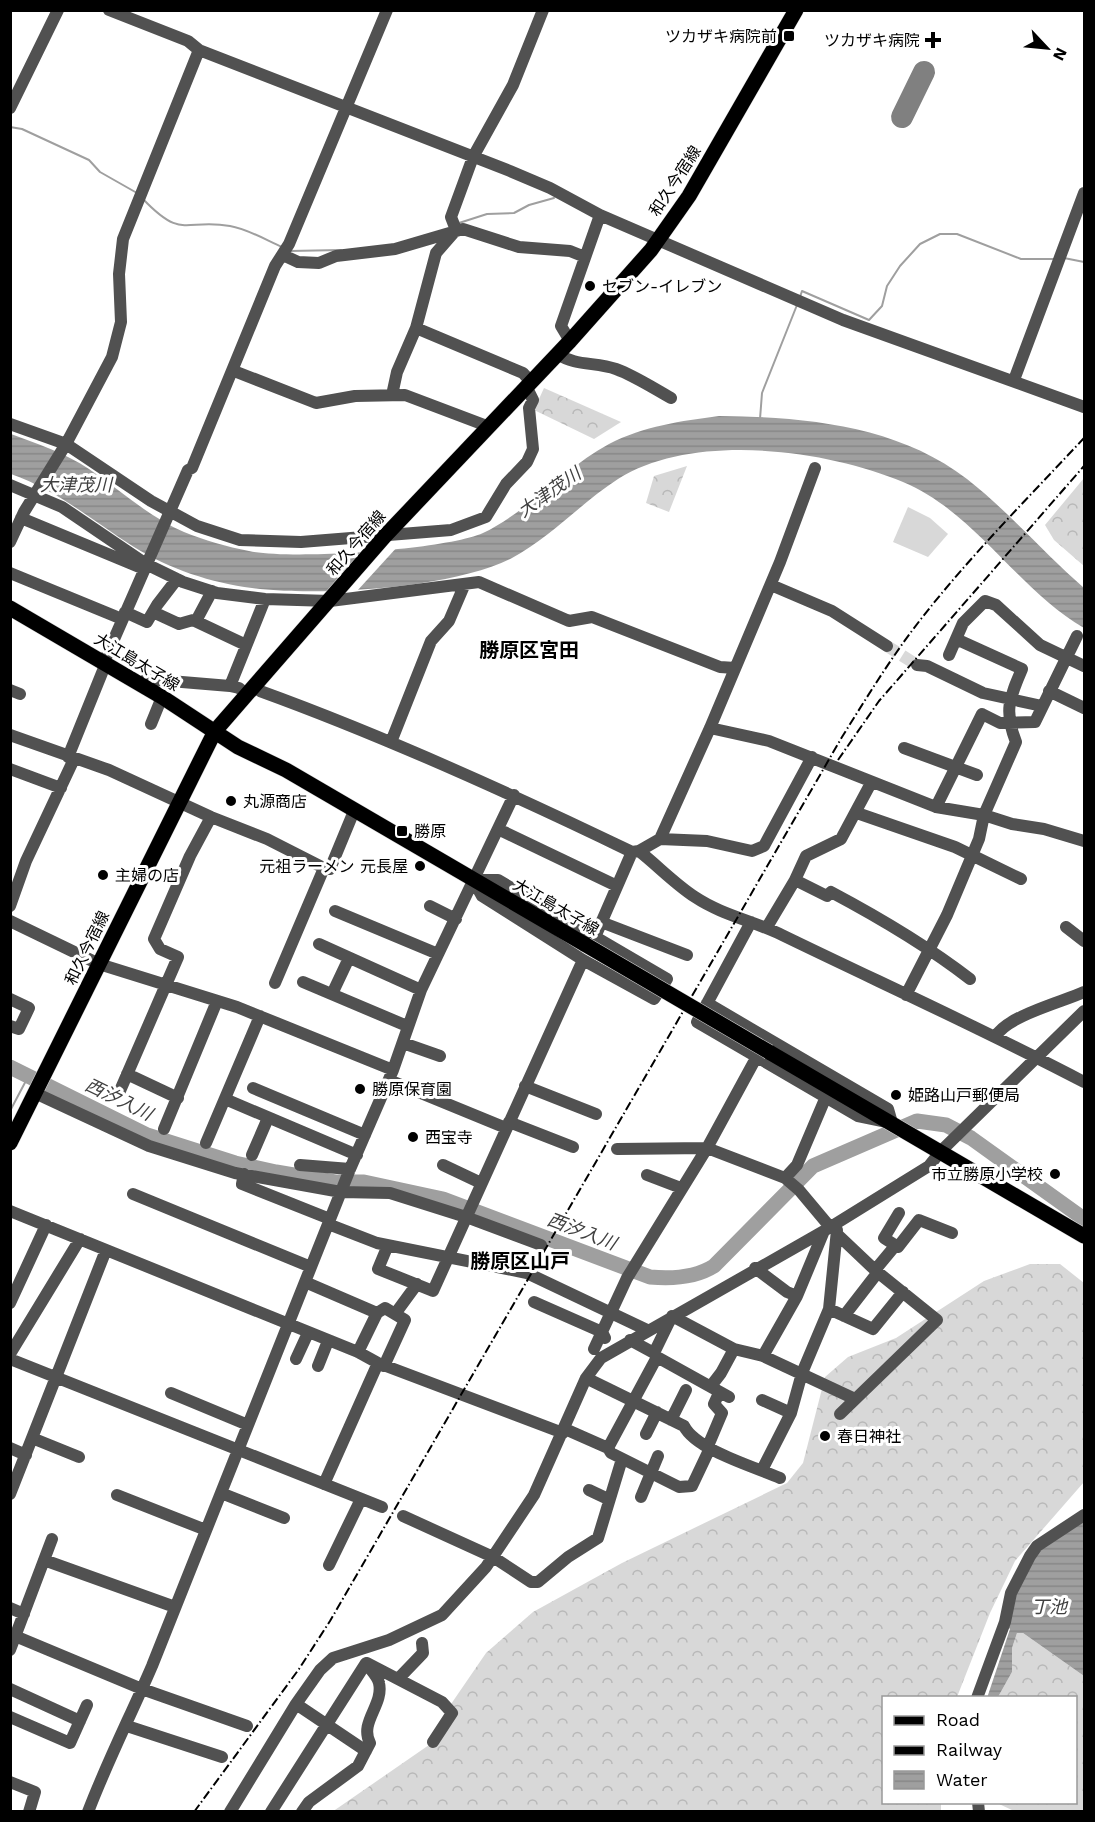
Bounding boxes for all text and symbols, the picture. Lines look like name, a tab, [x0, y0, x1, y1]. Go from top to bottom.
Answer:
north arrow	[1017, 18, 1077, 78]
place label: ツカザキ病院前	[665, 27, 777, 46]
marker: ツカザキ病院前	[782, 29, 796, 43]
place label: ツカザキ病院	[824, 31, 920, 50]
marker: ツカザキ病院	[924, 31, 942, 49]
text: N	[1049, 45, 1071, 64]
street label: 和久今宿線	[645, 142, 705, 220]
place label: セブン-イレブン	[602, 277, 722, 296]
marker: セブン-イレブン	[583, 279, 597, 293]
water label: 大津茂川	[513, 462, 586, 521]
water label: 大津茂川	[40, 474, 114, 495]
street label: 和久今宿線	[323, 507, 389, 579]
street label: 大江島太子線	[91, 629, 183, 695]
district label: 勝原区宮田	[479, 638, 579, 662]
place label: 丸源商店	[243, 792, 307, 811]
marker: 丸源商店	[224, 794, 238, 808]
place label: 勝原	[414, 822, 446, 841]
marker: 勝原	[395, 824, 409, 838]
place label: 元祖ラーメン 元長屋	[259, 857, 408, 876]
marker: 元祖ラーメン 元長屋	[413, 859, 427, 873]
place label: 主婦の店	[115, 866, 179, 885]
marker: 主婦の店	[96, 868, 110, 882]
street label: 大江島太子線	[510, 875, 602, 939]
street label: 和久今宿線	[61, 908, 113, 988]
water label: 西汐入川	[82, 1074, 158, 1125]
place label: 勝原保育園	[372, 1080, 452, 1099]
marker: 勝原保育園	[353, 1082, 367, 1096]
place label: 姫路山戸郵便局	[908, 1086, 1020, 1105]
marker: 姫路山戸郵便局	[889, 1088, 903, 1102]
place label: 西宝寺	[425, 1128, 473, 1147]
marker: 西宝寺	[406, 1130, 420, 1144]
place label: 市立勝原小学校	[931, 1165, 1043, 1184]
marker: 市立勝原小学校	[1048, 1167, 1062, 1181]
water label: 西汐入川	[545, 1208, 621, 1254]
district label: 勝原区山戸	[470, 1249, 570, 1273]
place label: 春日神社	[837, 1427, 901, 1446]
marker: 春日神社	[818, 1429, 832, 1443]
water label: 丁池	[1031, 1596, 1069, 1617]
legend	[882, 1696, 1077, 1804]
text: Road	[936, 1709, 980, 1730]
text: Railway	[936, 1739, 1003, 1760]
text: Water	[936, 1769, 988, 1790]

